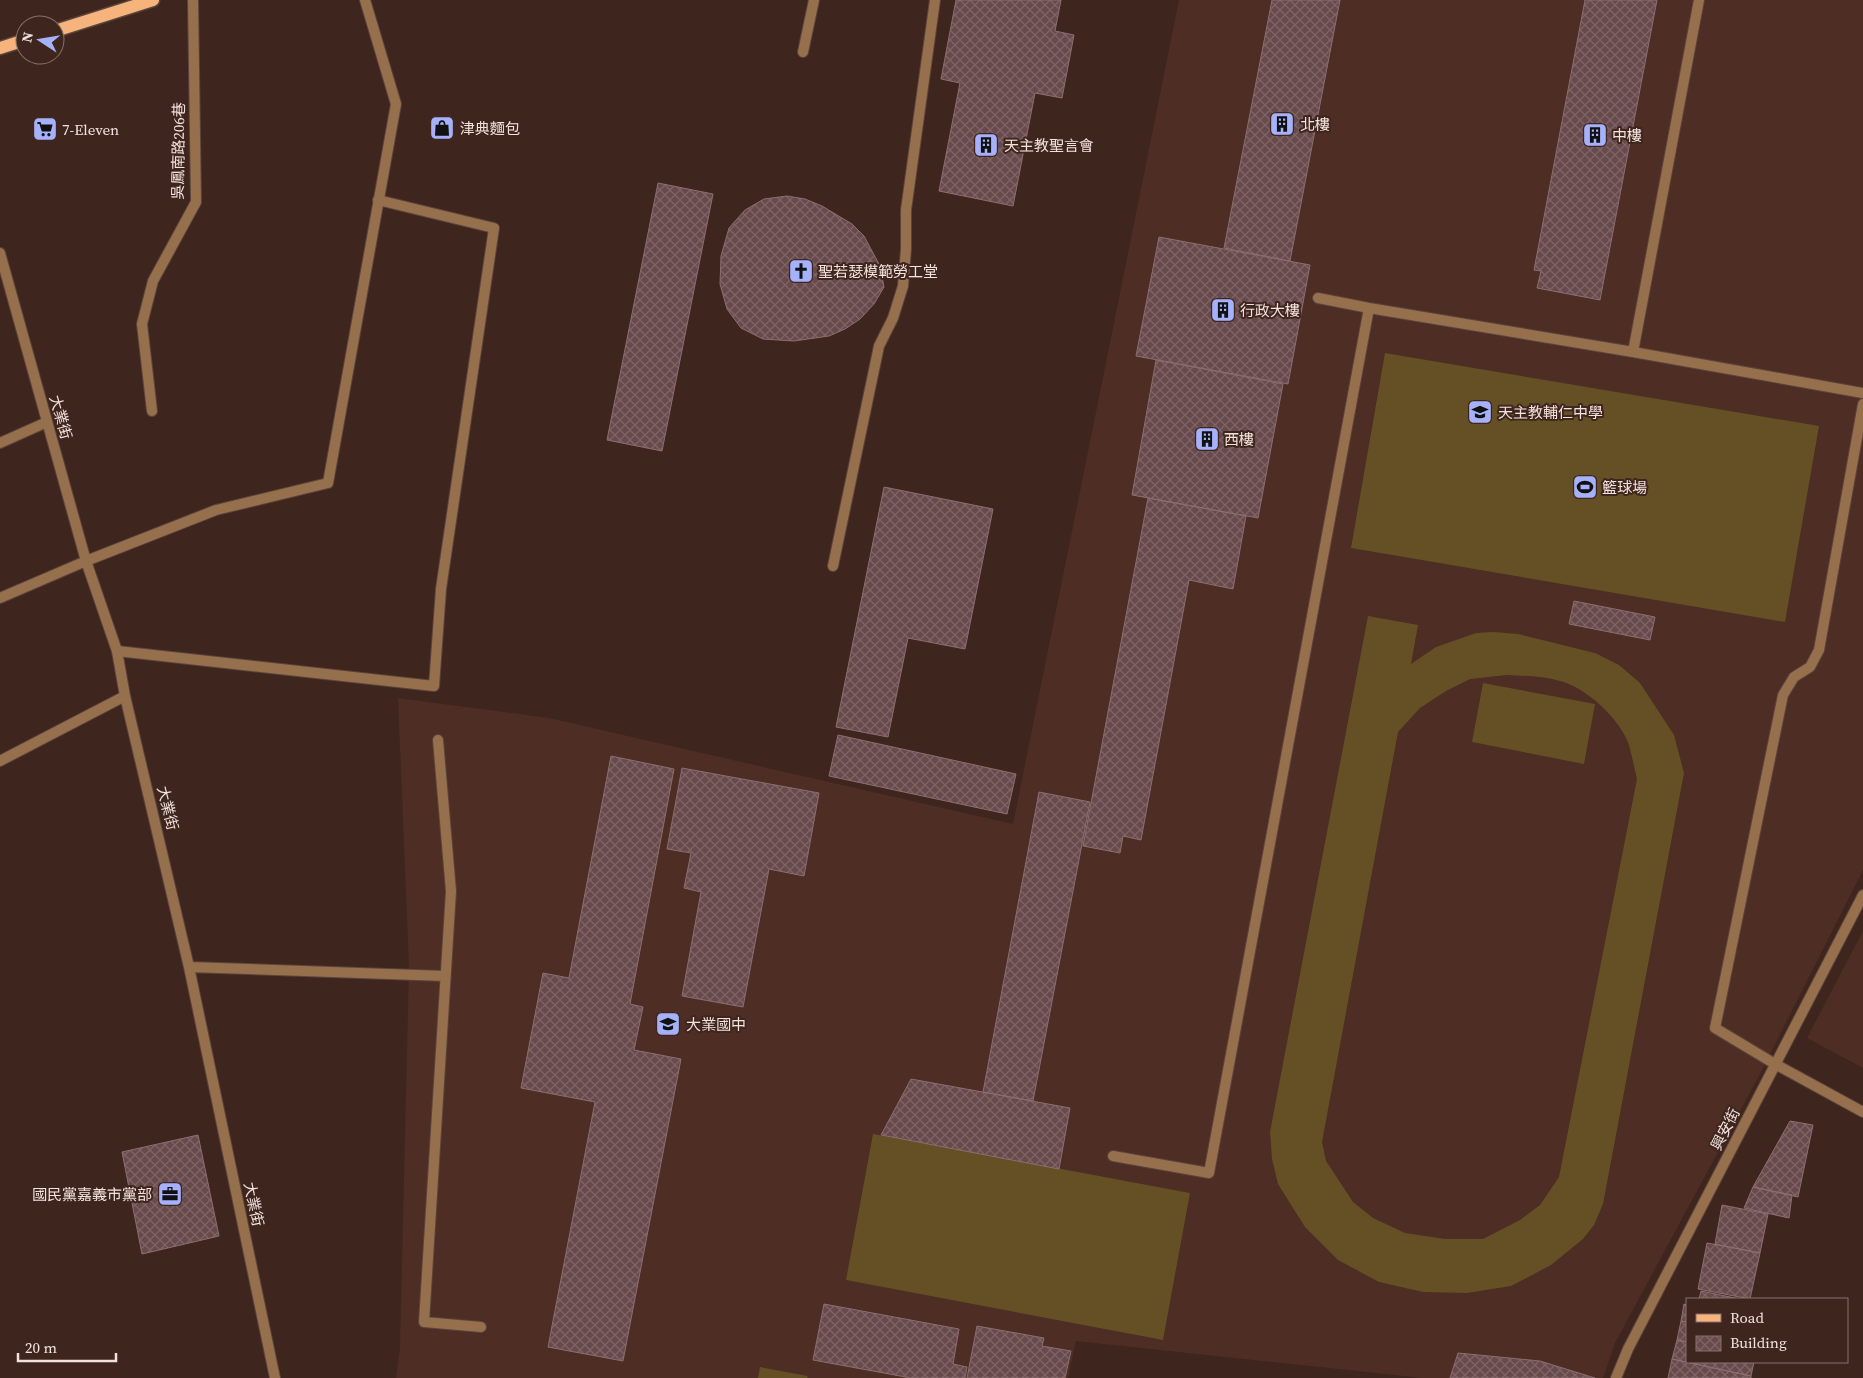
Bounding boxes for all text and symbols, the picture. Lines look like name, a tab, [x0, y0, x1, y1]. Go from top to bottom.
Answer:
north arrow	[15, 15, 65, 65]
text: N	[16, 30, 38, 44]
street label: 吳鳳南路206巷	[167, 102, 189, 200]
building icon: 北樓	[1269, 111, 1295, 137]
place label: 北樓	[1300, 114, 1330, 135]
shop icon: 津典麵包	[429, 115, 455, 141]
supermarket icon: 7-Eleven	[32, 116, 58, 142]
place label: 津典麵包	[460, 118, 520, 139]
place label: 7-Eleven	[62, 119, 119, 140]
building icon: 中樓	[1582, 122, 1608, 148]
place label: 中樓	[1612, 125, 1642, 146]
building icon: 天主教聖言會	[973, 132, 999, 158]
place label: 天主教聖言會	[1004, 135, 1094, 156]
church icon: 聖若瑟模範勞工堂	[788, 258, 814, 284]
place label: 聖若瑟模範勞工堂	[818, 261, 938, 282]
building icon: 行政大樓	[1210, 297, 1236, 323]
place label: 行政大樓	[1240, 300, 1300, 321]
street label: 大業街	[45, 392, 77, 442]
school or university icon: 天主教輔仁中學	[1467, 399, 1493, 425]
place label: 天主教輔仁中學	[1498, 402, 1603, 423]
building icon: 西樓	[1194, 426, 1220, 452]
place label: 西樓	[1224, 429, 1254, 450]
sports icon: 籃球場	[1572, 474, 1598, 500]
place label: 籃球場	[1602, 477, 1647, 498]
street label: 大業街	[152, 784, 184, 832]
school or university icon: 大業國中	[655, 1011, 681, 1037]
place label: 大業國中	[686, 1014, 746, 1035]
street label: 興安街	[1705, 1104, 1745, 1154]
street label: 大業街	[239, 1180, 269, 1228]
office icon: 國民黨嘉義市黨部	[157, 1181, 183, 1207]
place label: 國民黨嘉義市黨部	[32, 1184, 152, 1205]
legend	[1686, 1298, 1848, 1363]
text: Road	[1730, 1307, 1764, 1328]
scale bar	[18, 1330, 115, 1362]
text: Building	[1730, 1332, 1787, 1353]
text: 20 m	[25, 1337, 57, 1358]

